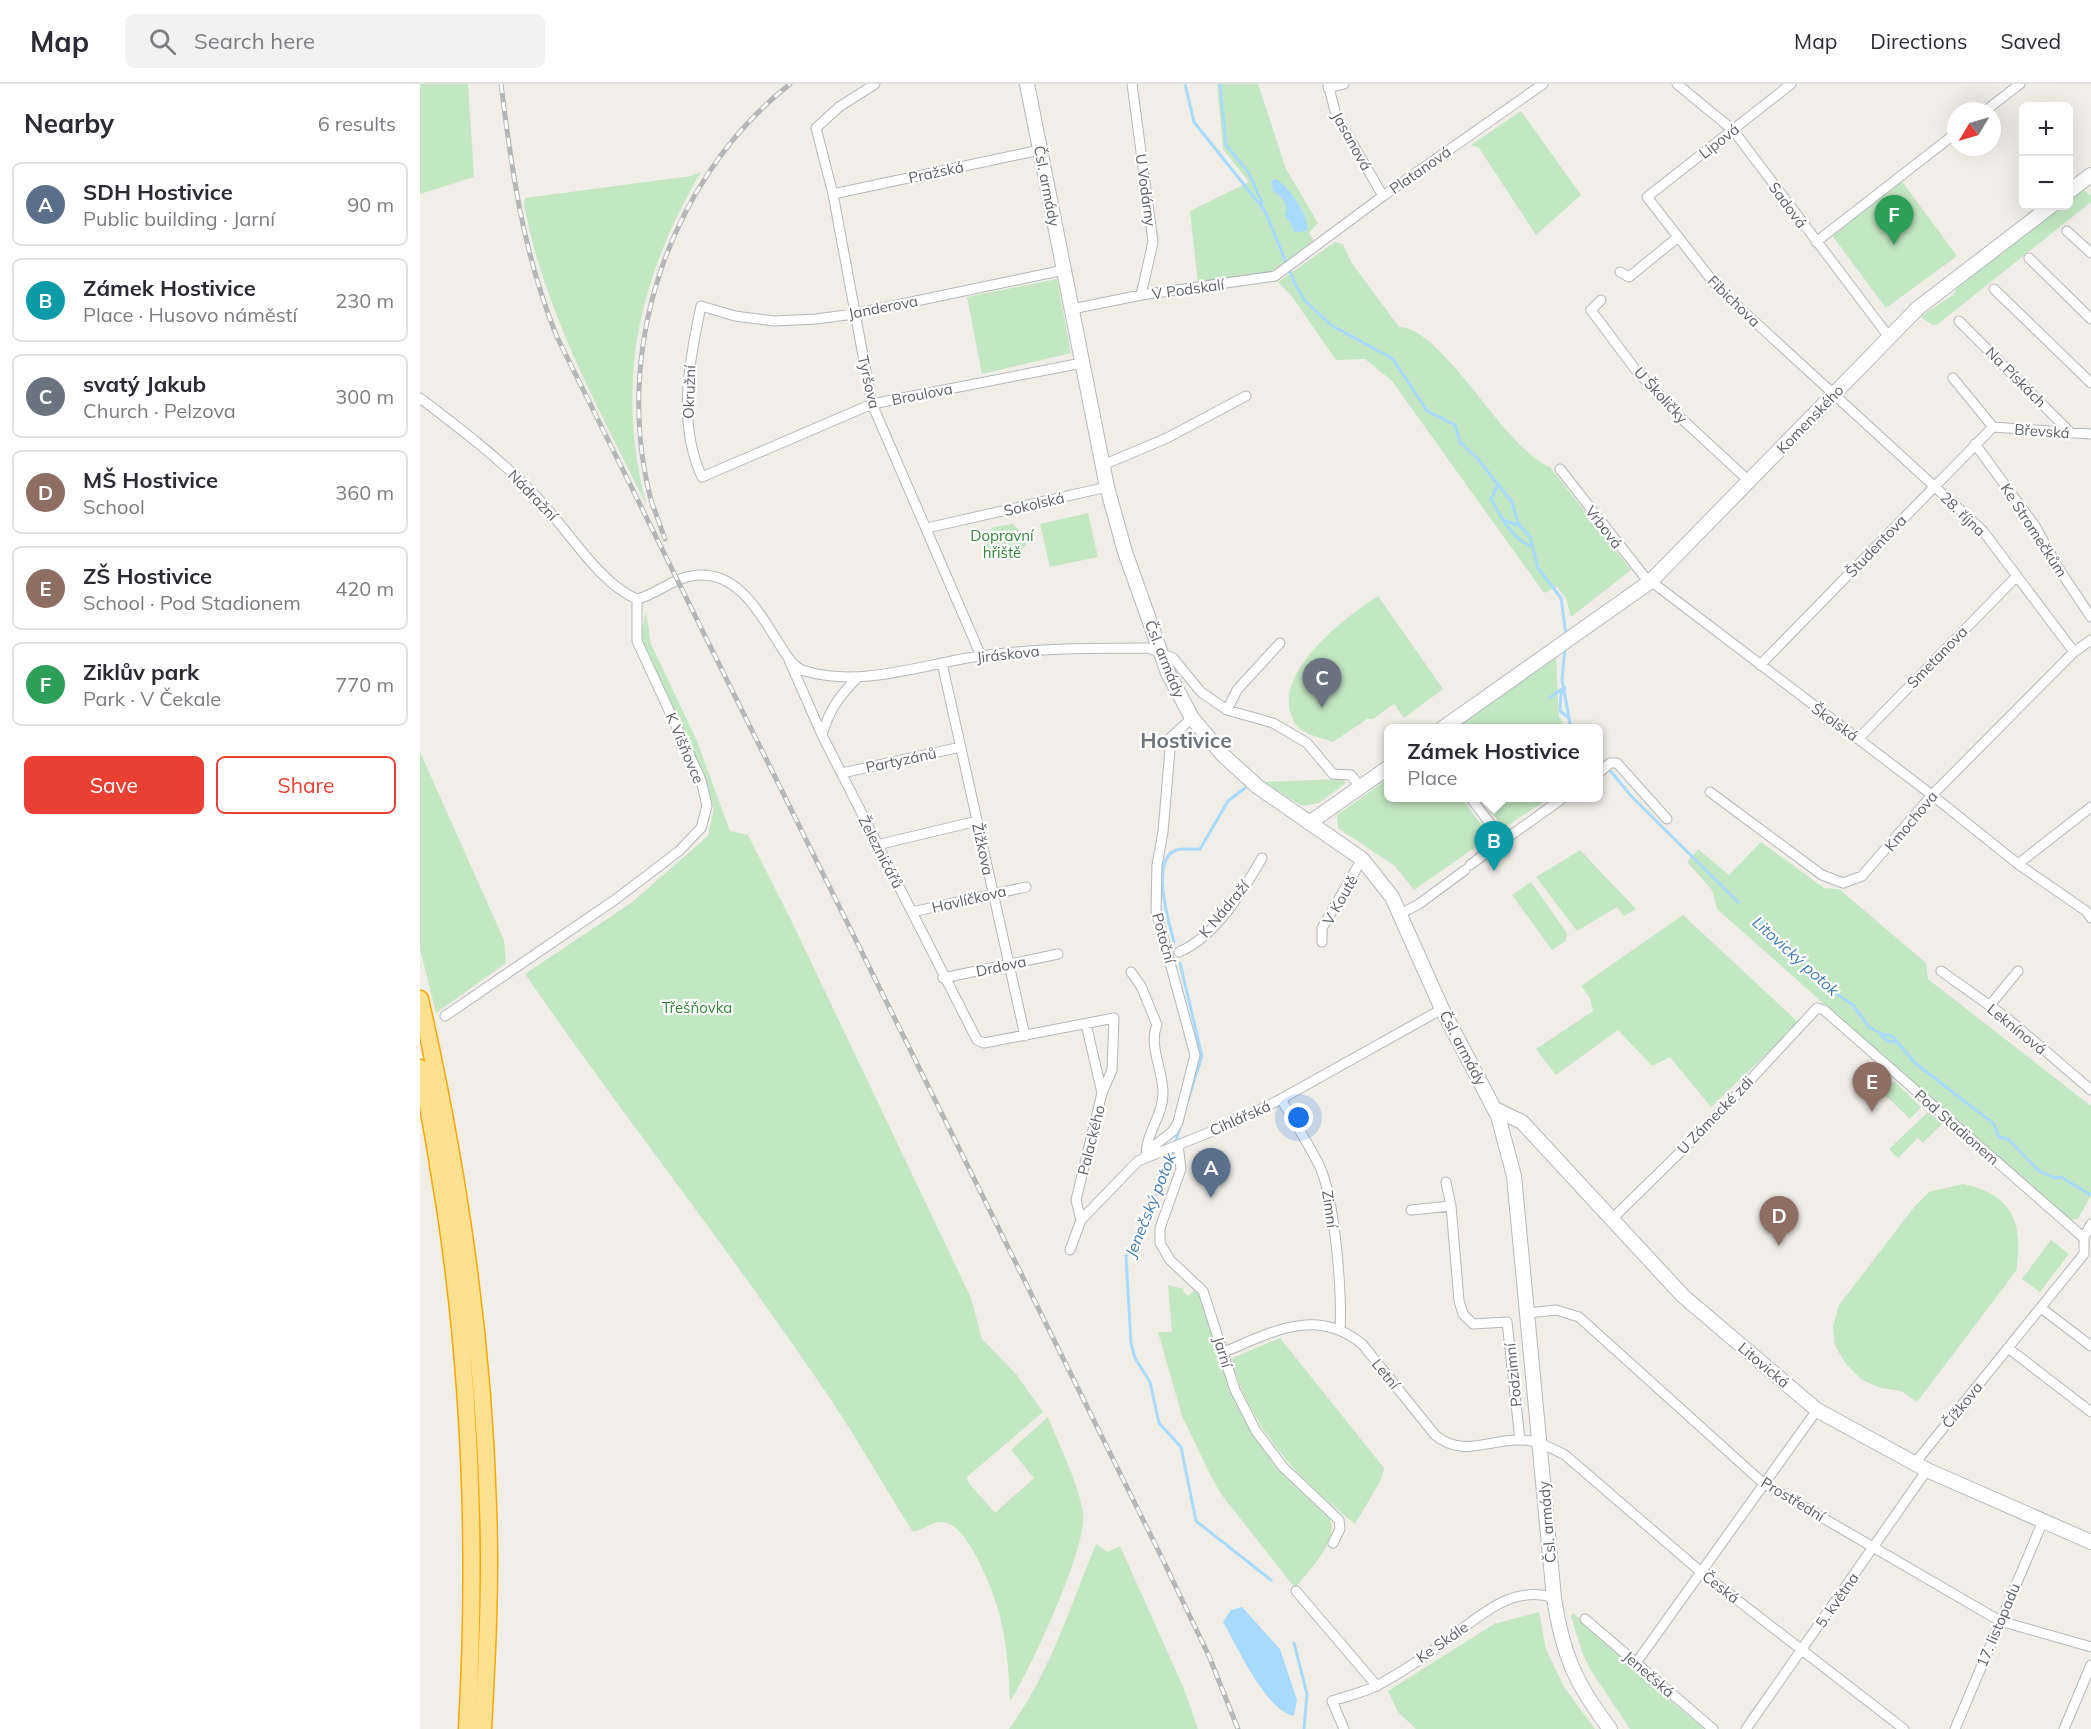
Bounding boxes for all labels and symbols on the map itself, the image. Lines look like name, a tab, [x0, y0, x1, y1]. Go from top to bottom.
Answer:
north arrow	[1947, 102, 2001, 156]
street label: Jasanová	[1328, 108, 1376, 174]
street label: Lipová	[1695, 119, 1743, 163]
street label: Platanová	[1386, 142, 1454, 198]
street label: Čsl. armády	[1030, 144, 1064, 228]
street label: U Vodárny	[1132, 152, 1161, 228]
street label: Pražská	[907, 157, 965, 187]
street label: Sadová	[1765, 178, 1811, 232]
pin: F	[1874, 196, 1914, 245]
street label: Fibichova	[1704, 271, 1764, 331]
street label: V Podskalí	[1151, 274, 1227, 303]
street label: Janderova	[847, 291, 919, 323]
street label: Na Pískách	[1982, 343, 2050, 411]
street label: Tyršova	[854, 354, 884, 410]
street label: Okružní	[679, 363, 699, 419]
street label: U Školičky	[1630, 363, 1692, 427]
street label: Broulova	[890, 379, 954, 409]
street label: Komenského	[1772, 381, 1848, 457]
street label: Břevská	[2014, 420, 2070, 442]
street label: Nádražní	[504, 465, 563, 526]
street label: Ke Stromečkům	[1997, 479, 2071, 581]
street label: Sokolská	[1002, 488, 1066, 520]
street label: 28. října	[1936, 488, 1990, 540]
street label: Vrbová	[1581, 502, 1627, 552]
street label: Študentova	[1842, 511, 1910, 581]
park label: Dopravní hřiště	[970, 526, 1035, 562]
street label: Čsl. armády	[1141, 617, 1189, 701]
street label: Smetanova	[1903, 622, 1971, 692]
street label: Jiráskova	[976, 641, 1040, 667]
pin: C	[1302, 658, 1342, 708]
street label: Školská	[1808, 699, 1862, 745]
street label: K Višňovce	[662, 710, 708, 786]
district label: Hostivice	[1140, 727, 1232, 753]
street label: Partyzánů	[864, 743, 938, 777]
street label: Kmochova	[1880, 787, 1942, 855]
street label: Železničářů	[855, 812, 907, 892]
street label: Žižkova	[968, 821, 998, 877]
pin: B	[1474, 822, 1514, 871]
street label: V Koutě	[1318, 872, 1362, 928]
street label: K Nádraží	[1195, 876, 1254, 941]
street label: Havlíčkova	[930, 881, 1008, 917]
street label: Potoční	[1148, 911, 1180, 967]
water label: Litovický potok	[1749, 912, 1844, 1001]
street label: Drdova	[974, 951, 1028, 981]
park label: Třešňovka	[662, 998, 732, 1017]
street label: Leknínová	[1984, 999, 2050, 1059]
street label: Čsl. armády	[1435, 1007, 1491, 1089]
pin: E	[1852, 1062, 1892, 1112]
street label: U Zámecké zdi	[1673, 1072, 1757, 1158]
street label: Pod Stadionem	[1911, 1085, 2003, 1169]
street label: Cihlářská	[1207, 1096, 1273, 1140]
street label: Palackého	[1073, 1103, 1109, 1177]
your location	[1284, 1103, 1313, 1132]
pin: A	[1192, 1148, 1230, 1198]
water label: Jenečský potok	[1119, 1150, 1180, 1262]
street label: Zimní	[1318, 1189, 1342, 1231]
pin: D	[1760, 1196, 1798, 1246]
street label: Jarní	[1209, 1334, 1237, 1371]
street label: Litovická	[1735, 1338, 1793, 1392]
street label: Podzimní	[1500, 1341, 1526, 1408]
street label: Letní	[1368, 1355, 1405, 1394]
street label: Čížkova	[1937, 1378, 1987, 1432]
street label: Prostřední	[1758, 1473, 1830, 1526]
street label: Čsl. armády	[1534, 1480, 1560, 1564]
street label: Česká	[1699, 1567, 1743, 1607]
street label: 5. května	[1811, 1569, 1863, 1631]
street label: 17. listopadu	[1972, 1580, 2024, 1670]
street label: Ke Skále	[1412, 1617, 1472, 1667]
street label: Jenečská	[1620, 1647, 1678, 1701]

